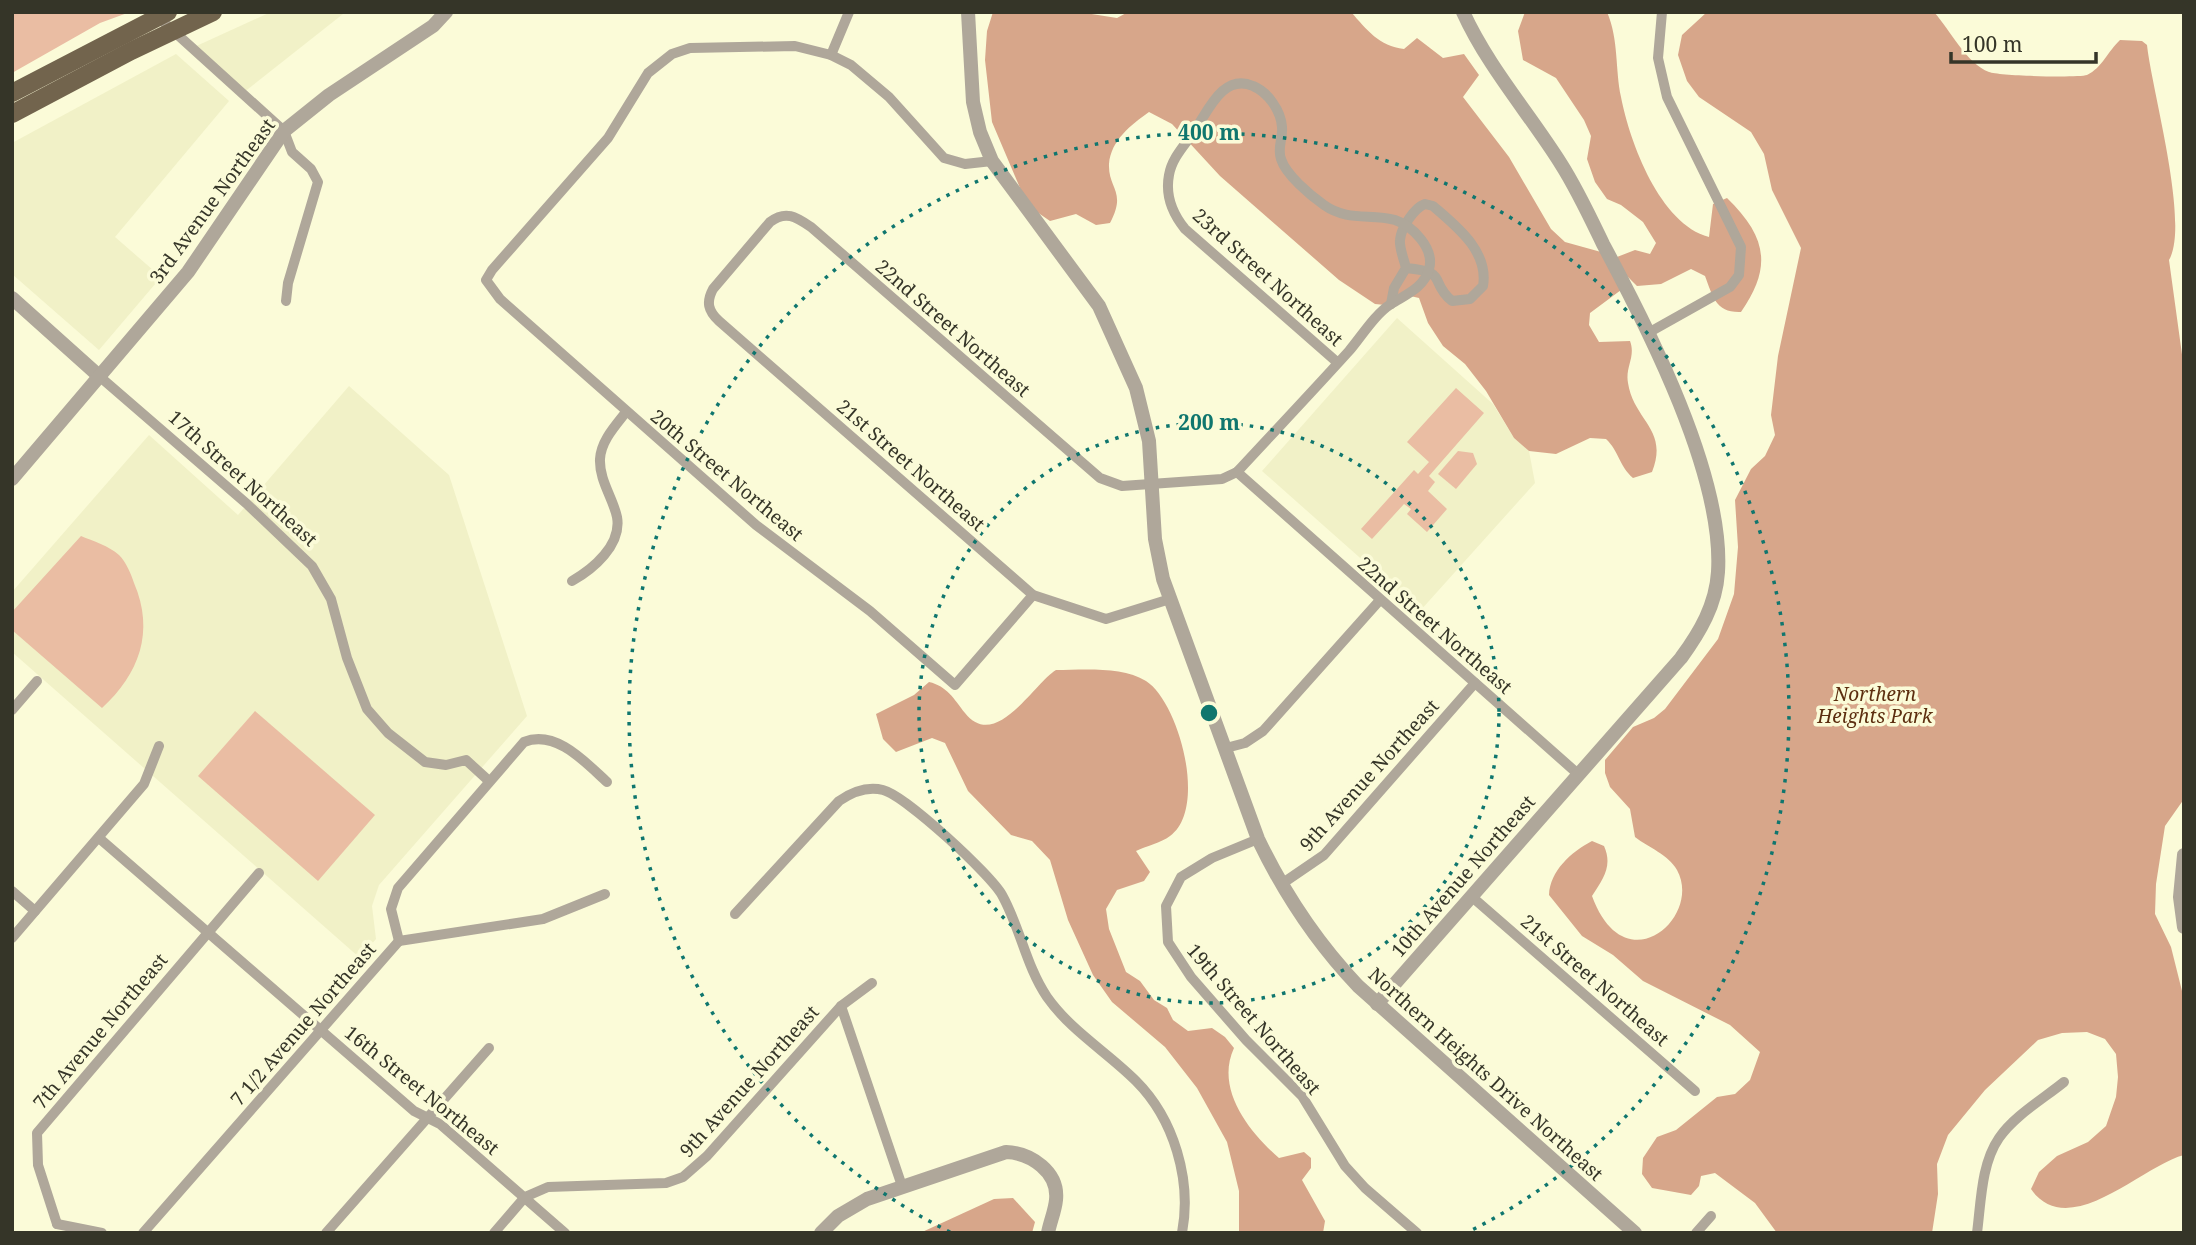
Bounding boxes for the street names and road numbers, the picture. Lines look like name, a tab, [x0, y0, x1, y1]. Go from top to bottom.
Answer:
street label: 3rd Avenue Northeast	[143, 113, 281, 289]
street label: 23rd Street Northeast	[1187, 202, 1349, 352]
street label: 22nd Street Northeast	[870, 253, 1036, 403]
street label: 21st Street Northeast	[831, 393, 991, 537]
street label: 20th Street Northeast	[645, 403, 809, 547]
street label: 17th Street Northeast	[163, 404, 323, 552]
street label: 22nd Street Northeast	[1352, 550, 1518, 700]
street label: 9th Avenue Northeast	[1294, 693, 1445, 857]
street label: 10th Avenue Northeast	[1385, 789, 1541, 963]
street label: 21st Street Northeast	[1515, 908, 1675, 1052]
street label: 7 1/2 Avenue Northeast	[225, 936, 382, 1112]
street label: 19th Street Northeast	[1181, 938, 1327, 1100]
street label: 7th Avenue Northeast	[27, 947, 173, 1115]
street label: Northern Heights Drive Northeast	[1363, 961, 1609, 1187]
street label: 9th Avenue Northeast	[674, 999, 825, 1163]
street label: 16th Street Northeast	[339, 1019, 505, 1161]

